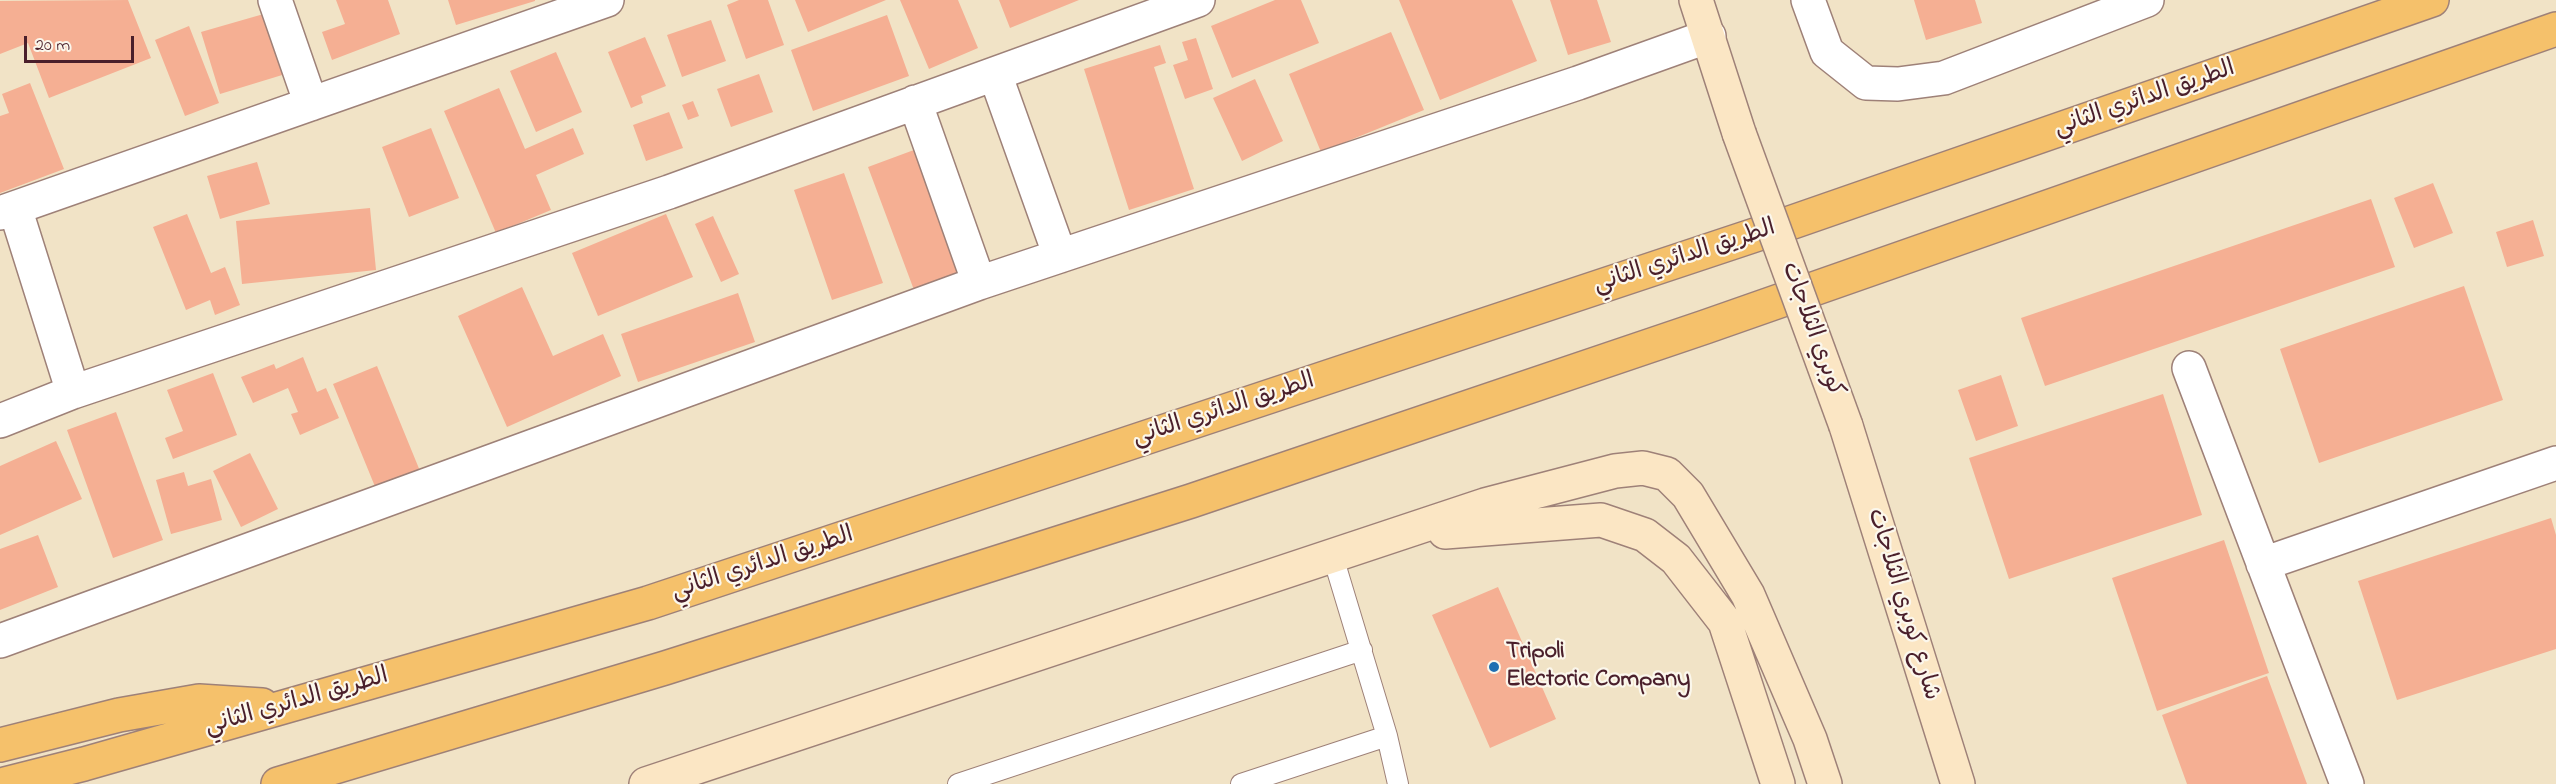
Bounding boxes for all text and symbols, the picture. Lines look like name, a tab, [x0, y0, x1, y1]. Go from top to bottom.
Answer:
scale bar	[27, 24, 136, 62]
text: 20 m	[35, 33, 70, 59]
street label: الطريق الدائري الثاني	[2051, 56, 2239, 144]
street label: الطريق الدائري الثاني	[1590, 215, 1780, 301]
street label: كوبري الثلاجات	[1773, 259, 1849, 401]
street label: الطريق الدائري الثاني	[1129, 368, 1319, 454]
street label: شارع كوبري الثلاجات	[1859, 506, 1945, 704]
street label: الطريق الدائري الثاني	[668, 522, 858, 608]
place label: Tripoli Electoric Company	[1506, 639, 1690, 695]
marker: Tripoli Electoric Company	[1487, 660, 1501, 674]
street label: الطريق الدائري الثاني	[202, 663, 392, 743]

